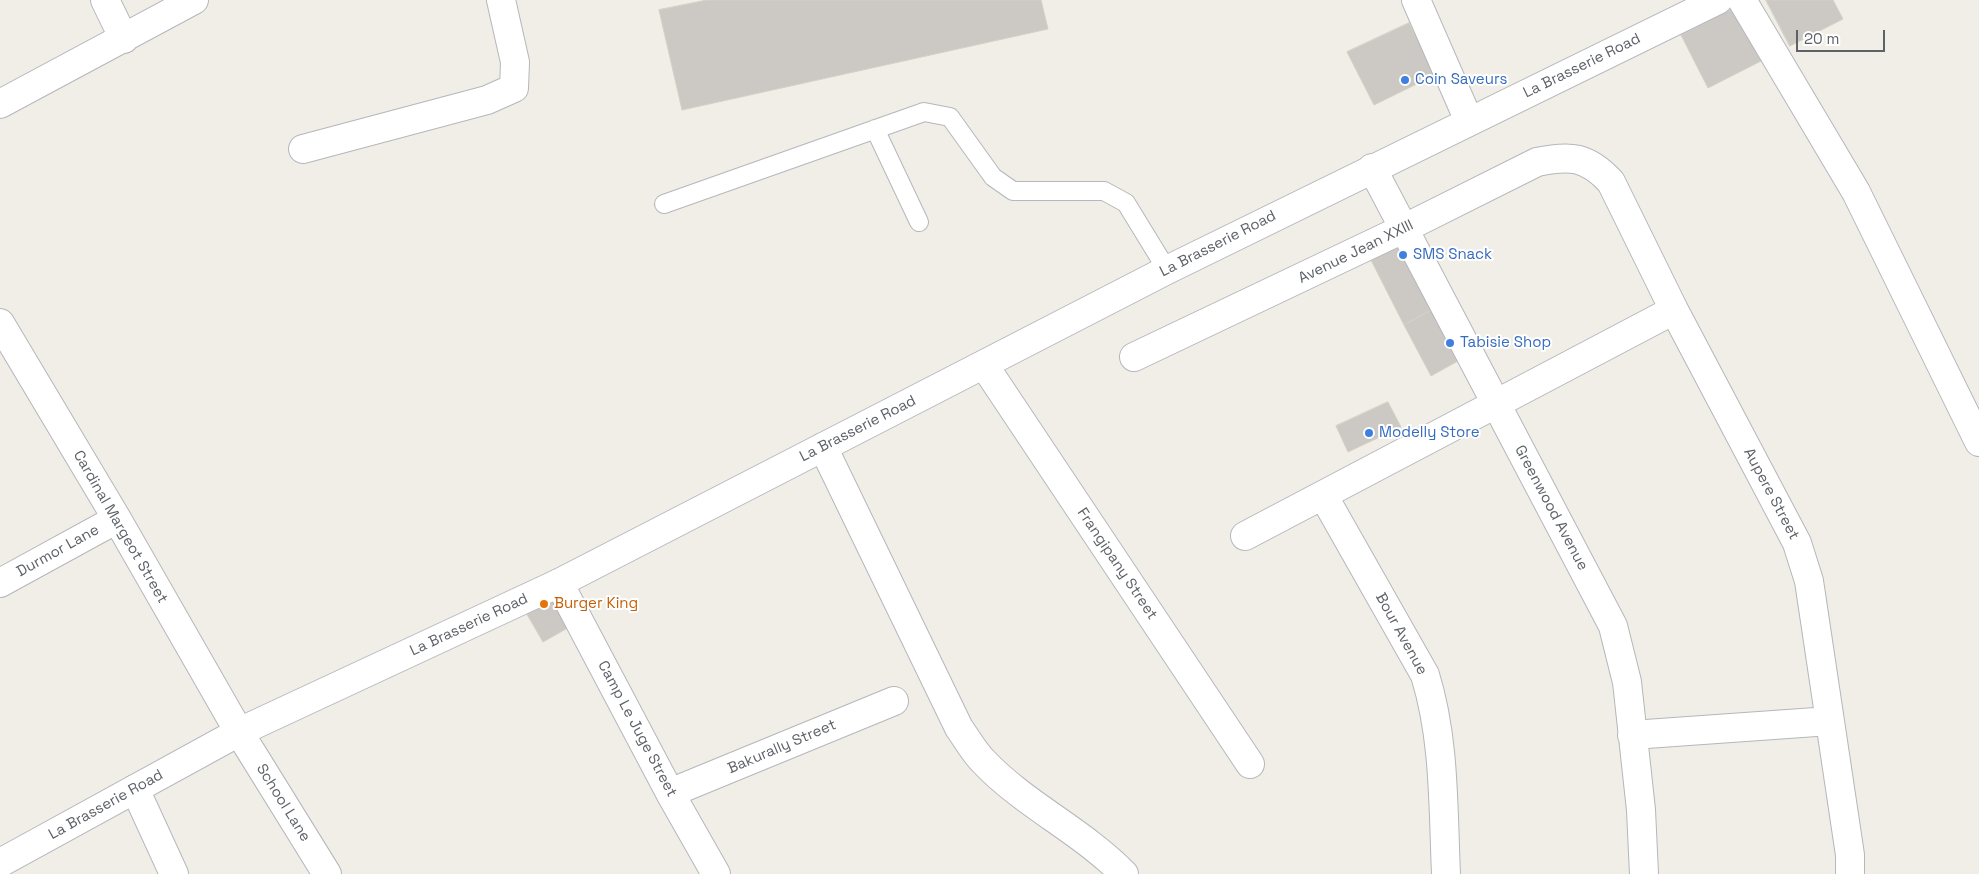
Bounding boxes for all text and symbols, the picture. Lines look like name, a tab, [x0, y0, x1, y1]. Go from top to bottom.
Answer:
scale bar	[1799, 20, 1888, 52]
text: 20 m	[1804, 29, 1839, 48]
street label: La Brasserie Road	[1520, 30, 1644, 102]
place label: Coin Saveurs	[1415, 71, 1507, 89]
marker: Coin Saveurs	[1399, 74, 1411, 86]
street label: La Brasserie Road	[1157, 207, 1279, 281]
street label: Avenue Jean XXIII	[1295, 216, 1417, 288]
place label: SMS Snack	[1413, 246, 1492, 264]
marker: SMS Snack	[1397, 249, 1409, 261]
place label: Tabisie Shop	[1460, 334, 1551, 352]
marker: Tabisie Shop	[1444, 337, 1456, 349]
street label: La Brasserie Road	[797, 392, 919, 466]
place label: Modelly Store	[1379, 424, 1480, 442]
marker: Modelly Store	[1363, 427, 1375, 439]
street label: Greenwood Avenue	[1510, 442, 1592, 574]
street label: Aupere Street	[1739, 445, 1803, 543]
street label: Cardinal Margeot Street	[69, 447, 171, 607]
street label: Frangipany Street	[1073, 505, 1161, 623]
street label: Durmor Lane	[14, 521, 102, 581]
street label: La Brasserie Road	[407, 590, 531, 660]
street label: Bour Avenue	[1371, 590, 1431, 678]
place label: Burger King	[554, 595, 638, 613]
marker: Burger King	[538, 598, 550, 610]
street label: Camp Le Juge Street	[594, 658, 680, 800]
street label: Bakurally Street	[725, 716, 839, 778]
street label: School Lane	[252, 761, 314, 845]
street label: La Brasserie Road	[46, 766, 166, 844]

